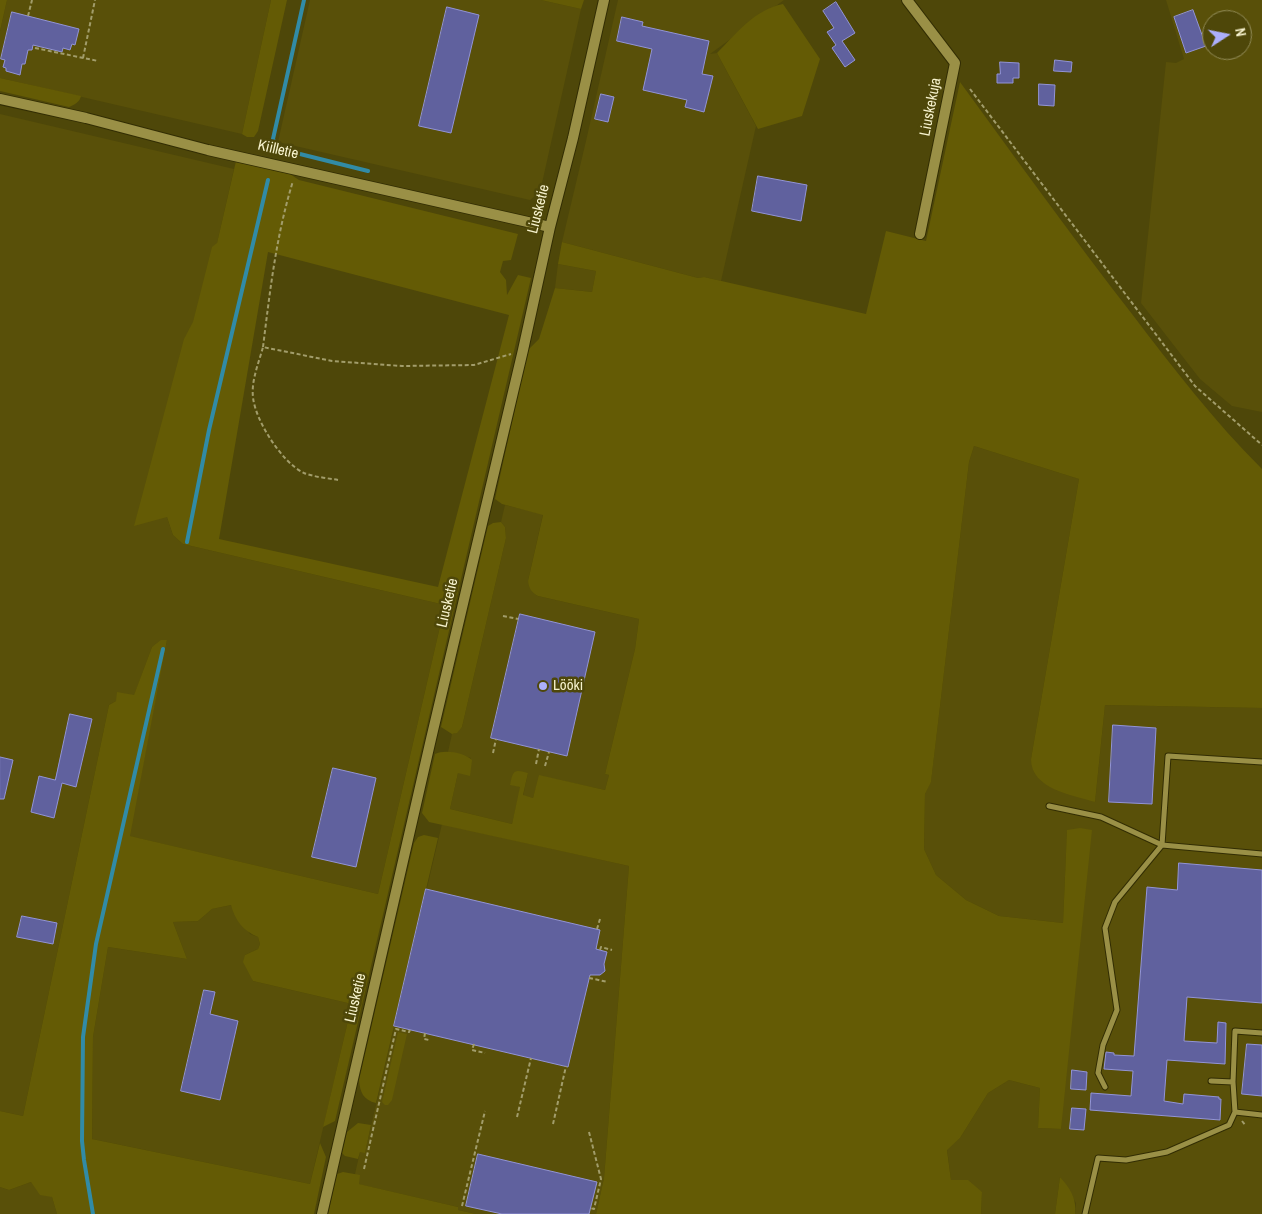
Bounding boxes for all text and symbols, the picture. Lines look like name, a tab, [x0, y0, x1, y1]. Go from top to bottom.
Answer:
north arrow	[1202, 10, 1252, 60]
text: N	[1231, 27, 1250, 38]
street label: Liuskekuja	[917, 76, 945, 138]
street label: Kiilletie	[256, 137, 300, 163]
street label: Liusketie	[524, 183, 554, 235]
street label: Liusketie	[434, 577, 462, 629]
place label: Lööki	[553, 677, 583, 695]
marker: Lööki	[537, 680, 549, 692]
street label: Liusketie	[342, 972, 370, 1024]

